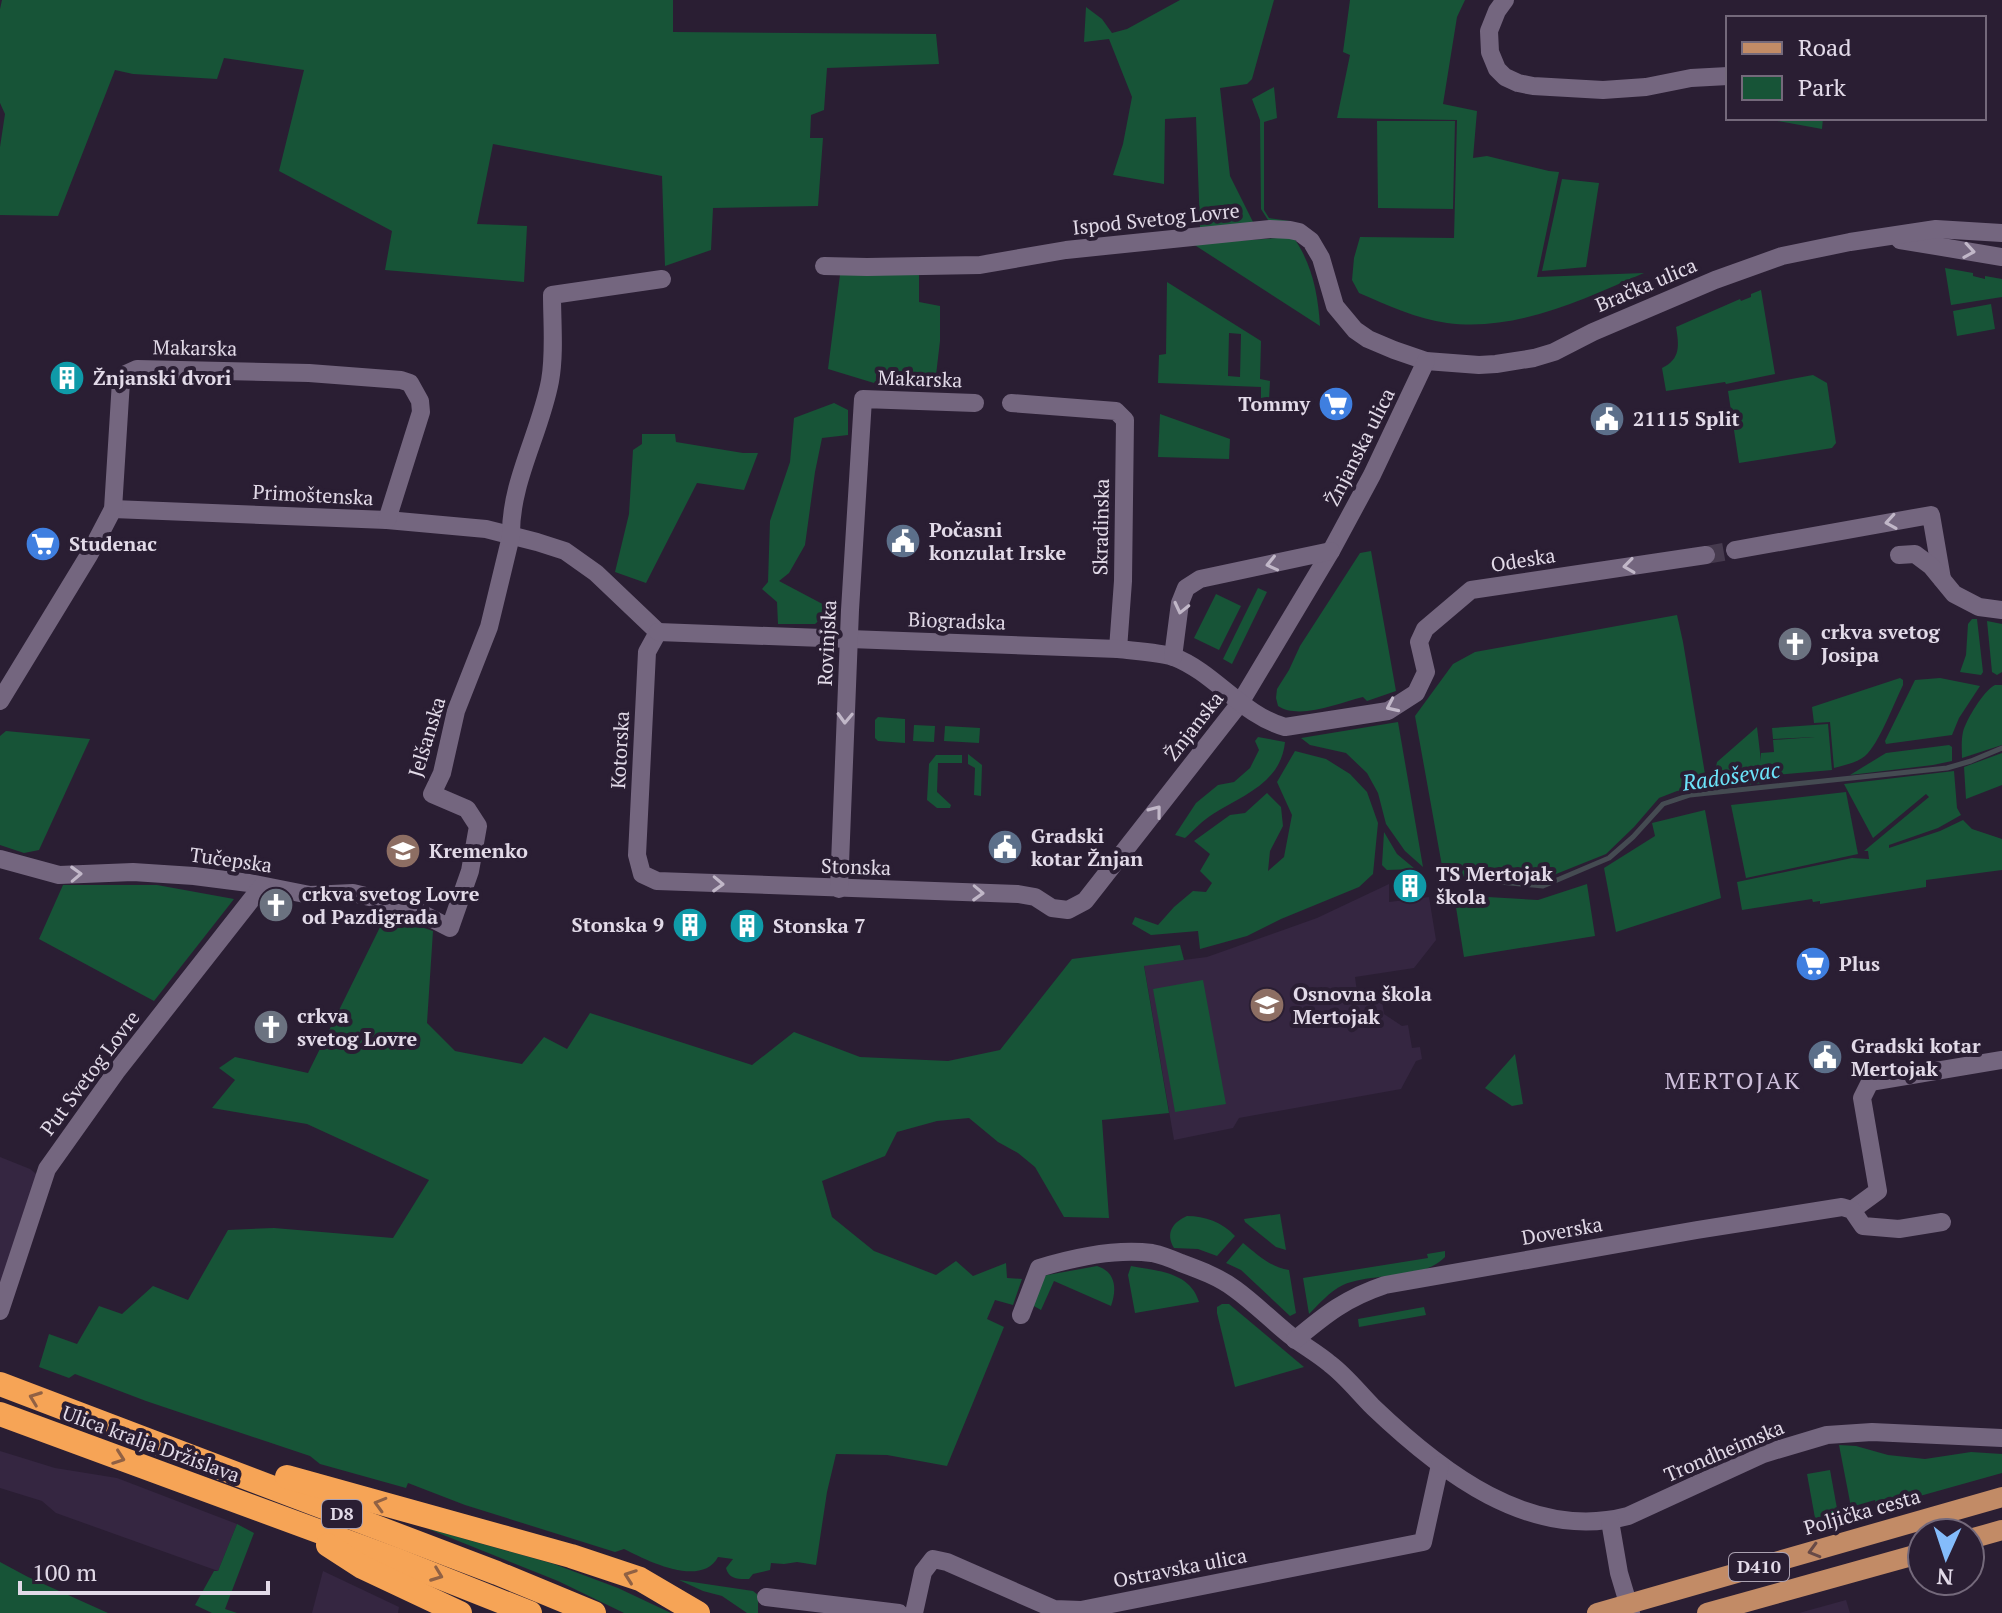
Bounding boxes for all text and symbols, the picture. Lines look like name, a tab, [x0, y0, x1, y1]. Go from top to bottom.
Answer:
legend	[1726, 16, 1986, 120]
text: Road	[1798, 31, 1852, 63]
text: Park	[1798, 71, 1847, 103]
street label: Ispod Svetog Lovre	[1071, 196, 1241, 241]
one-way arrow	[1962, 242, 1976, 259]
street label: Bračka ulica	[1591, 251, 1701, 318]
street label: Makarska	[152, 333, 238, 362]
building icon: Žnjanski dvori	[48, 359, 86, 397]
place label: Žnjanski dvori	[93, 364, 232, 391]
street label: Makarska	[877, 364, 963, 393]
street label: Žnjanska ulica	[1318, 383, 1401, 510]
supermarket icon: Tommy	[1317, 385, 1355, 423]
place label: Tommy	[1238, 390, 1310, 417]
public building icon: 21115 Split	[1588, 400, 1626, 438]
place label: 21115 Split	[1633, 405, 1740, 432]
street label: Primoštenska	[252, 478, 374, 511]
street label: Skradinska	[1086, 478, 1115, 576]
one-way arrow	[1884, 513, 1898, 530]
place label: Počasni konzulat Irske	[929, 516, 1066, 566]
public building icon: Počasni konzulat Irske	[884, 522, 922, 560]
supermarket icon: Studenac	[24, 525, 62, 563]
place label: Studenac	[69, 530, 157, 557]
street label: Odeska	[1489, 541, 1557, 578]
one-way arrow	[1266, 555, 1279, 572]
one-way arrow	[1622, 557, 1636, 574]
street label: Rovinjska	[811, 599, 842, 687]
one-way arrow	[1173, 600, 1190, 614]
street label: Biogradska	[908, 605, 1006, 636]
place label: crkva svetog Josipa	[1821, 618, 1940, 668]
church icon: crkva svetog Josipa	[1776, 625, 1814, 663]
street label: Žnjanska	[1158, 686, 1229, 766]
street label: Jelšanska	[402, 693, 452, 780]
one-way arrow	[1386, 696, 1400, 712]
street label: Kotorska	[604, 710, 635, 790]
one-way arrow	[837, 712, 854, 725]
water label: Radoševac	[1679, 754, 1782, 797]
one-way arrow	[1146, 805, 1160, 820]
place label: Gradski kotar Žnjan	[1031, 822, 1143, 872]
public building icon: Gradski kotar Žnjan	[986, 828, 1024, 866]
school or university icon: Kremenko	[384, 832, 422, 870]
place label: Kremenko	[429, 837, 528, 864]
street label: Tučepska	[188, 840, 274, 879]
street label: Stonska	[820, 852, 892, 881]
place label: TS Mertojak škola	[1436, 860, 1553, 910]
one-way arrow	[70, 865, 83, 882]
building icon: TS Mertojak škola	[1391, 867, 1429, 905]
one-way arrow	[712, 875, 725, 892]
place label: crkva svetog Lovre od Pazdigrada	[302, 880, 480, 930]
one-way arrow	[972, 884, 985, 901]
church icon: crkva svetog Lovre od Pazdigrada	[257, 886, 295, 924]
building icon: Stonska 9	[671, 906, 709, 944]
building icon: Stonska 7	[728, 907, 766, 945]
place label: Stonska 9	[572, 911, 664, 938]
place label: Stonska 7	[773, 912, 865, 939]
supermarket icon: Plus	[1794, 945, 1832, 983]
place label: Plus	[1839, 950, 1880, 977]
place label: Osnovna škola Mertojak	[1293, 980, 1432, 1030]
school or university icon: Osnovna škola Mertojak	[1248, 986, 1286, 1024]
place label: crkva svetog Lovre	[297, 1002, 417, 1052]
street label: Put Svetog Lovre	[34, 1005, 145, 1141]
church icon: crkva svetog Lovre	[252, 1008, 290, 1046]
place label: Gradski kotar Mertojak	[1851, 1032, 1981, 1082]
public building icon: Gradski kotar Mertojak	[1806, 1038, 1844, 1076]
district label: MERTOJAK	[1664, 1064, 1802, 1096]
street label: Doverska	[1519, 1210, 1604, 1251]
one-way arrow	[29, 1391, 43, 1407]
street label: Ulica kralja Držislava	[59, 1399, 244, 1488]
street label: Trondheimska	[1660, 1413, 1788, 1488]
one-way arrow	[111, 1448, 125, 1465]
street label: Poljička cesta	[1800, 1482, 1923, 1541]
one-way arrow	[374, 1497, 387, 1513]
road number: D8	[322, 1500, 362, 1528]
north arrow	[1906, 1517, 1986, 1597]
street label: Ostravska ulica	[1111, 1541, 1249, 1594]
one-way arrow	[1807, 1542, 1821, 1558]
scale bar	[20, 1545, 268, 1595]
road number: D410	[1729, 1553, 1789, 1581]
text: 100 m	[32, 1556, 97, 1588]
text: N	[1936, 1563, 1954, 1592]
one-way arrow	[429, 1565, 443, 1582]
one-way arrow	[623, 1570, 637, 1586]

